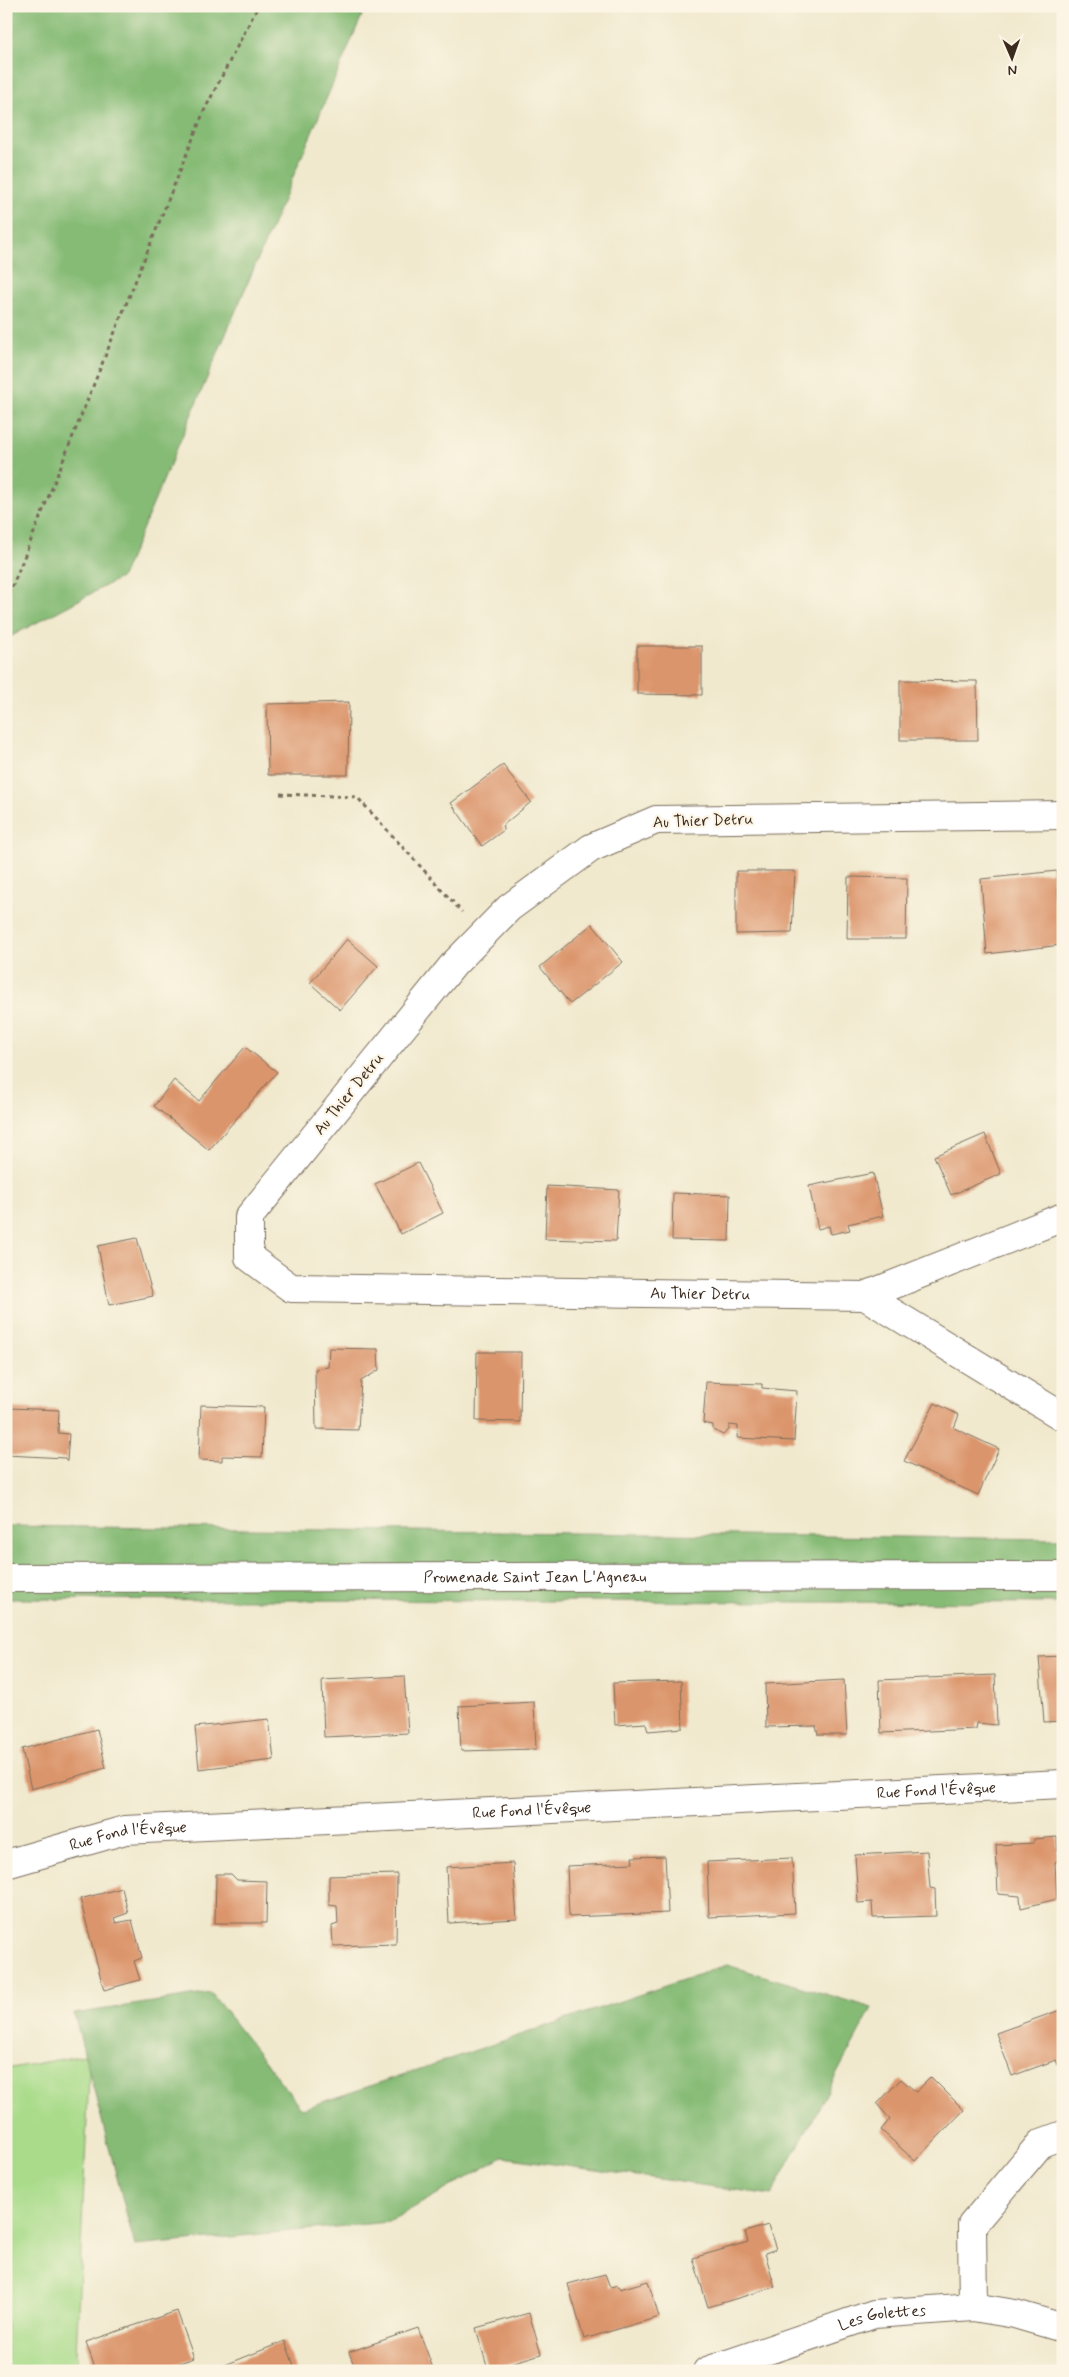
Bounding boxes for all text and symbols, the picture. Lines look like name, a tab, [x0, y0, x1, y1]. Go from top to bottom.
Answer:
north arrow	[986, 32, 1036, 82]
text: N	[1007, 61, 1017, 79]
street label: Au Thier Detru	[653, 809, 754, 833]
street label: Au Thier Detru	[309, 1048, 389, 1140]
street label: Au Thier Detru	[650, 1283, 751, 1305]
street label: Promenade Saint Jean L'Agneau	[423, 1566, 647, 1588]
street label: Rue Fond l'Évêque	[876, 1777, 996, 1804]
street label: Rue Fond l'Évêque	[472, 1797, 592, 1823]
street label: Rue Fond l'Évêque	[67, 1816, 187, 1856]
street label: Les Golettes	[836, 2300, 927, 2336]

